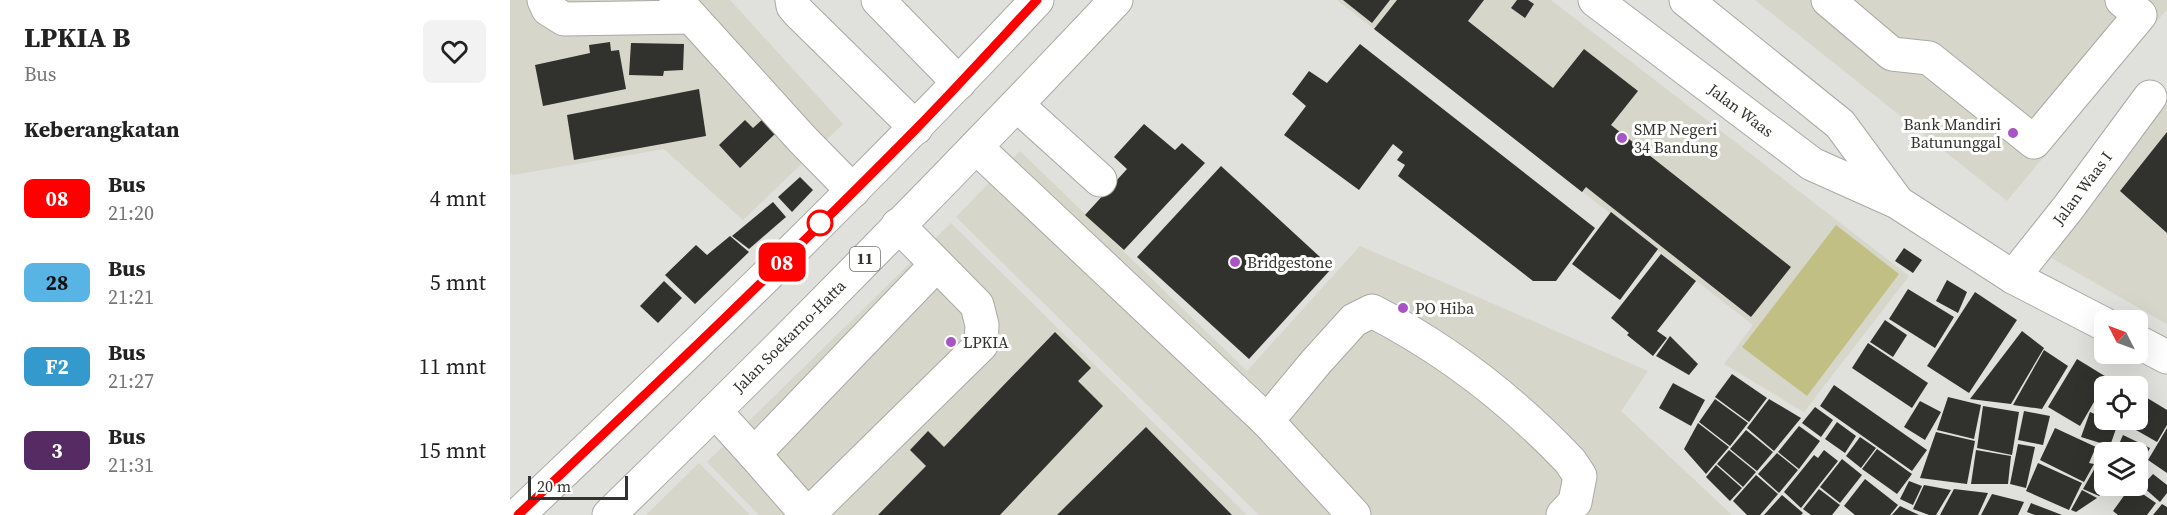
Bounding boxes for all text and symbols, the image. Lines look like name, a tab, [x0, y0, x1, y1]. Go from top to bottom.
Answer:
text: LPKIA B	[24, 18, 130, 56]
button: heart	[423, 20, 486, 83]
text: Bus	[24, 60, 57, 88]
street label: Jalan Waas	[1703, 77, 1778, 142]
place label: Bank Mandiri Batununggal	[1903, 113, 2001, 153]
text: Keberangkatan	[24, 114, 179, 144]
place label: SMP Negeri 34 Bandung	[1634, 118, 1718, 158]
marker: Bank Mandiri Batununggal	[2006, 126, 2020, 140]
marker: SMP Negeri 34 Bandung	[1615, 131, 1629, 145]
street label: Jalan Waas I	[2047, 147, 2117, 230]
text: Bus	[108, 169, 145, 199]
text: 4 mnt	[430, 183, 486, 213]
text: 08	[46, 184, 68, 213]
text: 21:20	[108, 199, 154, 227]
unlabelled marker	[807, 210, 833, 236]
line badge: 08	[755, 242, 809, 282]
road number: 11	[850, 247, 880, 271]
text: 08	[771, 248, 793, 277]
place label: Bridgestone	[1247, 251, 1333, 273]
text: Bus	[108, 253, 145, 283]
marker: Bridgestone	[1228, 255, 1242, 269]
text: 5 mnt	[430, 267, 486, 297]
text: 28	[46, 268, 68, 297]
street label: Jalan Soekarno-Hatta	[727, 274, 851, 398]
text: 21:21	[108, 283, 154, 311]
place label: PO Hiba	[1415, 297, 1475, 319]
marker: PO Hiba	[1396, 301, 1410, 315]
north arrow	[2094, 310, 2148, 364]
map controls	[2094, 310, 2148, 496]
place label: LPKIA	[963, 331, 1009, 353]
marker: LPKIA	[944, 335, 958, 349]
text: Bus	[108, 337, 145, 367]
text: 11 mnt	[419, 351, 486, 381]
text: F2	[45, 352, 69, 381]
text: 21:27	[108, 367, 154, 395]
button: locate	[2094, 376, 2148, 430]
text: Bus	[108, 421, 145, 451]
text: 15 mnt	[419, 435, 486, 465]
text: 3	[51, 436, 63, 465]
button: layers	[2094, 442, 2148, 496]
text: 21:31	[108, 451, 154, 479]
scale bar	[528, 473, 628, 500]
text: 20 m	[537, 475, 571, 497]

